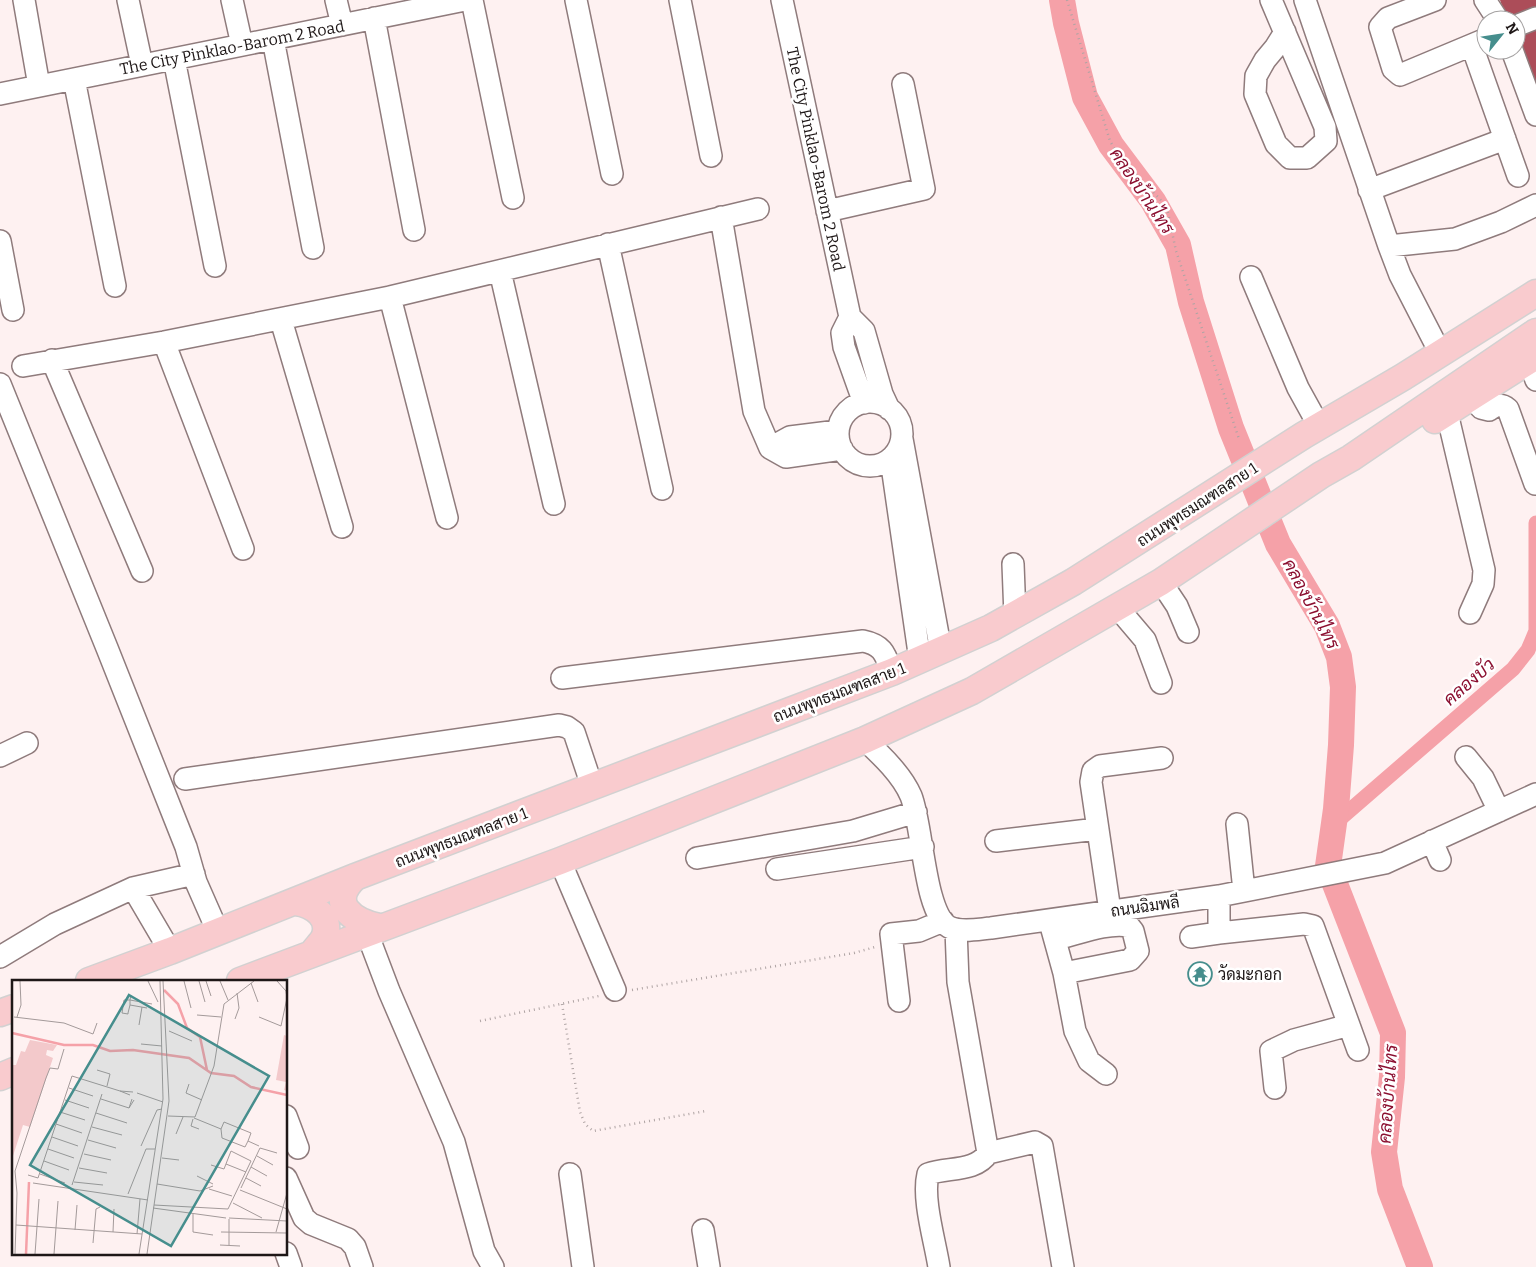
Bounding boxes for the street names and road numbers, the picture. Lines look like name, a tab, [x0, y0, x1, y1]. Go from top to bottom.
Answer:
street label: The City Pinklao-Barom 2 Road	[118, 16, 346, 79]
street label: The City Pinklao-Barom 2 Road	[782, 45, 849, 273]
street label: ถนนพุทธมณฑลสาย 1	[1133, 458, 1263, 552]
street label: ถนนพุทธมณฑลสาย 1	[770, 658, 909, 728]
street label: ถนนพุทธมณฑลสาย 1	[392, 803, 531, 873]
street label: ถนนฉิมพลี	[1109, 890, 1181, 921]

